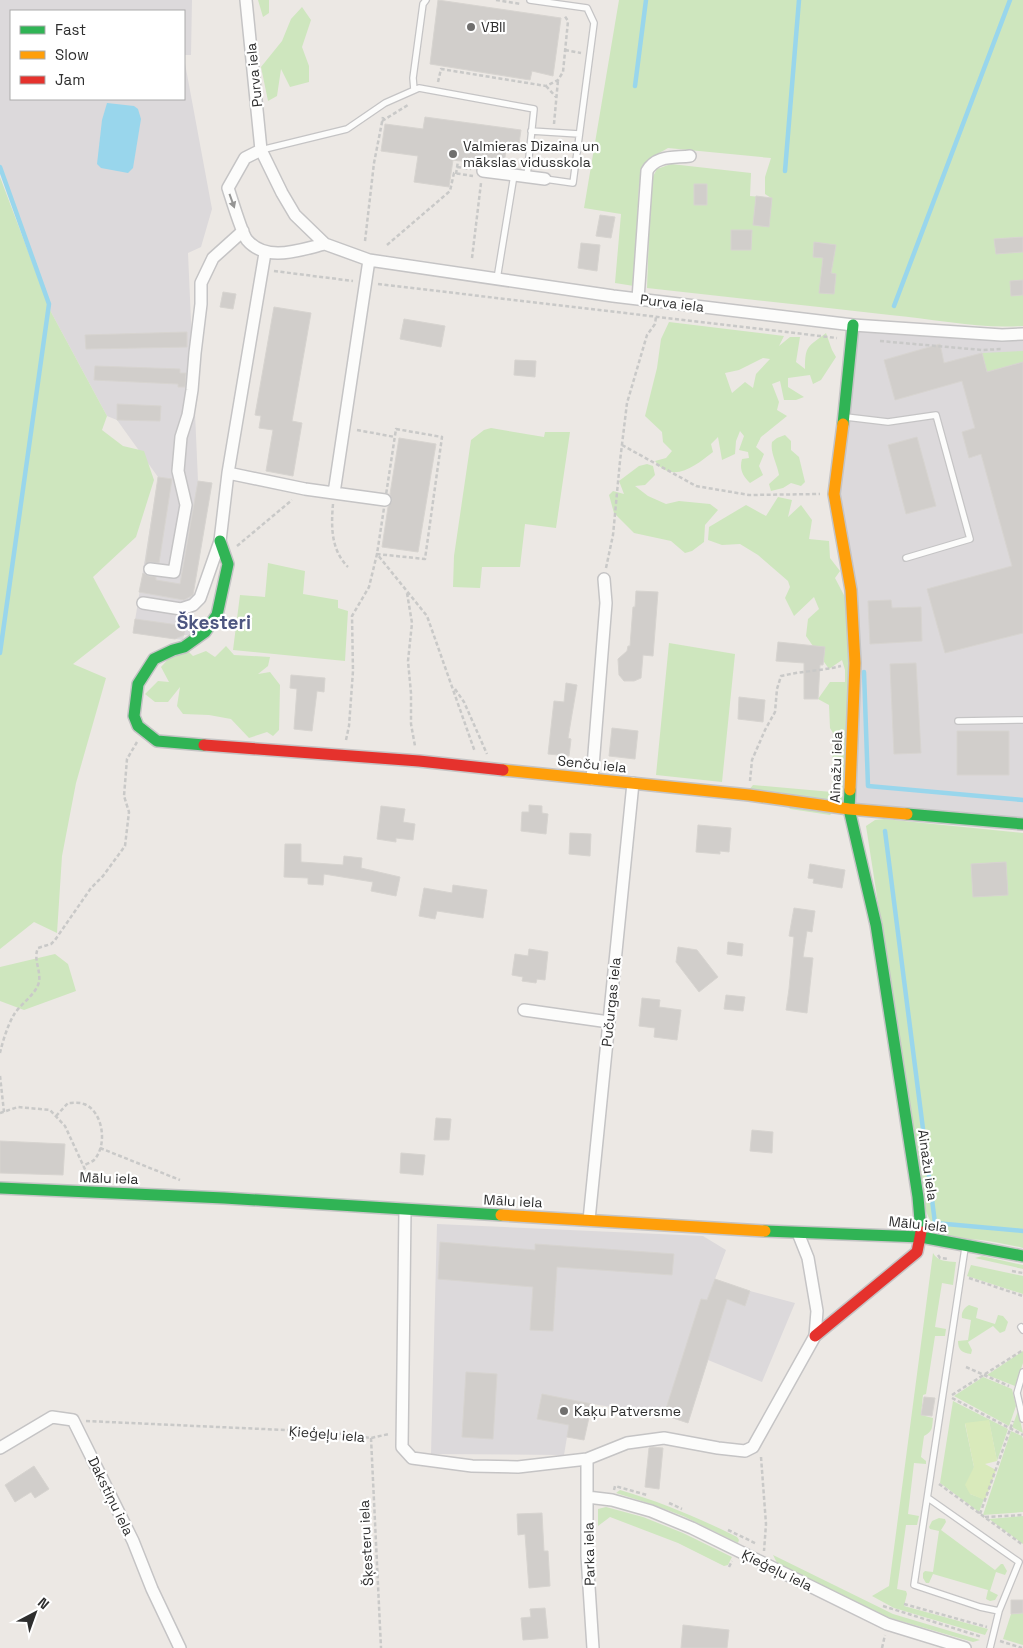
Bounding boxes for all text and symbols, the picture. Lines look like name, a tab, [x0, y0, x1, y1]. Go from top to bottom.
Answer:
legend	[10, 10, 185, 100]
place label: VBII	[481, 18, 506, 36]
text: Fast	[55, 20, 86, 39]
marker: VBII	[465, 21, 477, 33]
street label: Purva iela	[242, 42, 266, 108]
text: Slow	[55, 45, 89, 64]
text: Jam	[55, 70, 85, 89]
place label: Valmieras Dizaina un mākslas vidusskola	[463, 137, 599, 171]
marker: Valmieras Dizaina un mākslas vidusskola	[447, 148, 459, 160]
one-way arrow	[228, 194, 236, 209]
street label: Purva iela	[639, 290, 705, 316]
district label: Šķesteri	[177, 610, 251, 636]
street label: Ainažu iela	[826, 731, 846, 803]
street label: Senču iela	[557, 751, 627, 777]
street label: Pučurgas iela	[597, 956, 625, 1048]
street label: Ainažu iela	[914, 1128, 942, 1202]
street label: Mālu iela	[79, 1168, 139, 1188]
street label: Mālu iela	[483, 1190, 543, 1212]
street label: Mālu iela	[888, 1212, 948, 1236]
place label: Kaķu Patversme	[574, 1402, 681, 1420]
marker: Kaķu Patversme	[558, 1405, 570, 1417]
street label: Ķieģeļu iela	[288, 1422, 366, 1446]
street label: Dakstiņu iela	[84, 1454, 138, 1538]
street label: Šķesteru iela	[355, 1499, 377, 1587]
street label: Parka iela	[579, 1522, 599, 1586]
street label: Ķieģeļu iela	[739, 1545, 815, 1595]
north arrow	[10, 1588, 60, 1638]
text: N	[34, 1593, 53, 1613]

